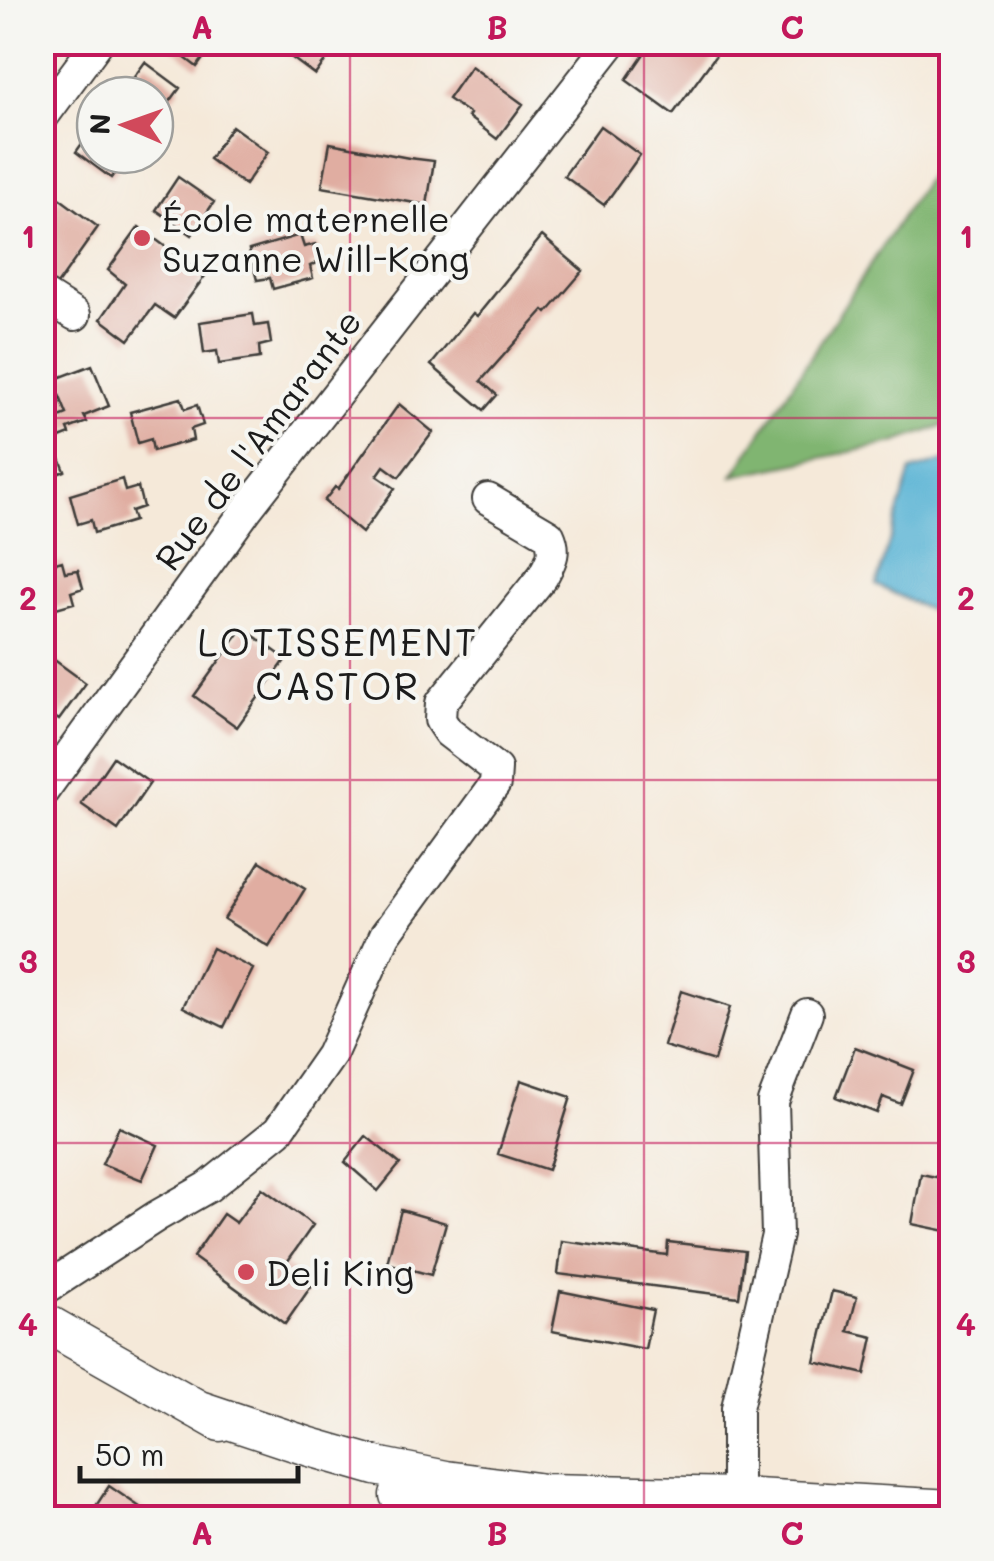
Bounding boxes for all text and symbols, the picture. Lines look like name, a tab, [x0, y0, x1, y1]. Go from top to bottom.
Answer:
text: A	[191, 5, 213, 47]
text: B	[486, 5, 508, 47]
text: C	[780, 5, 804, 47]
north arrow	[75, 75, 175, 175]
text: N	[81, 113, 117, 135]
place label: École maternelle Suzanne Will-Kong	[162, 195, 469, 281]
text: 1	[21, 214, 35, 256]
text: 1	[959, 214, 973, 256]
marker: École maternelle Suzanne Will-Kong	[131, 227, 153, 249]
street label: Rue de l'Amarante	[144, 299, 370, 579]
text: 2	[19, 576, 37, 618]
text: 2	[957, 576, 975, 618]
district label: LOTISSEMENT CASTOR	[197, 616, 479, 710]
text: 3	[18, 939, 38, 981]
text: 3	[956, 939, 976, 981]
place label: Deli King	[266, 1249, 414, 1295]
marker: Deli King	[235, 1261, 257, 1283]
text: 4	[18, 1302, 38, 1344]
text: 4	[956, 1302, 976, 1344]
scale bar	[80, 1421, 298, 1483]
text: 50 m	[95, 1434, 165, 1474]
text: A	[191, 1511, 213, 1553]
text: B	[486, 1511, 508, 1553]
text: C	[780, 1511, 804, 1553]

